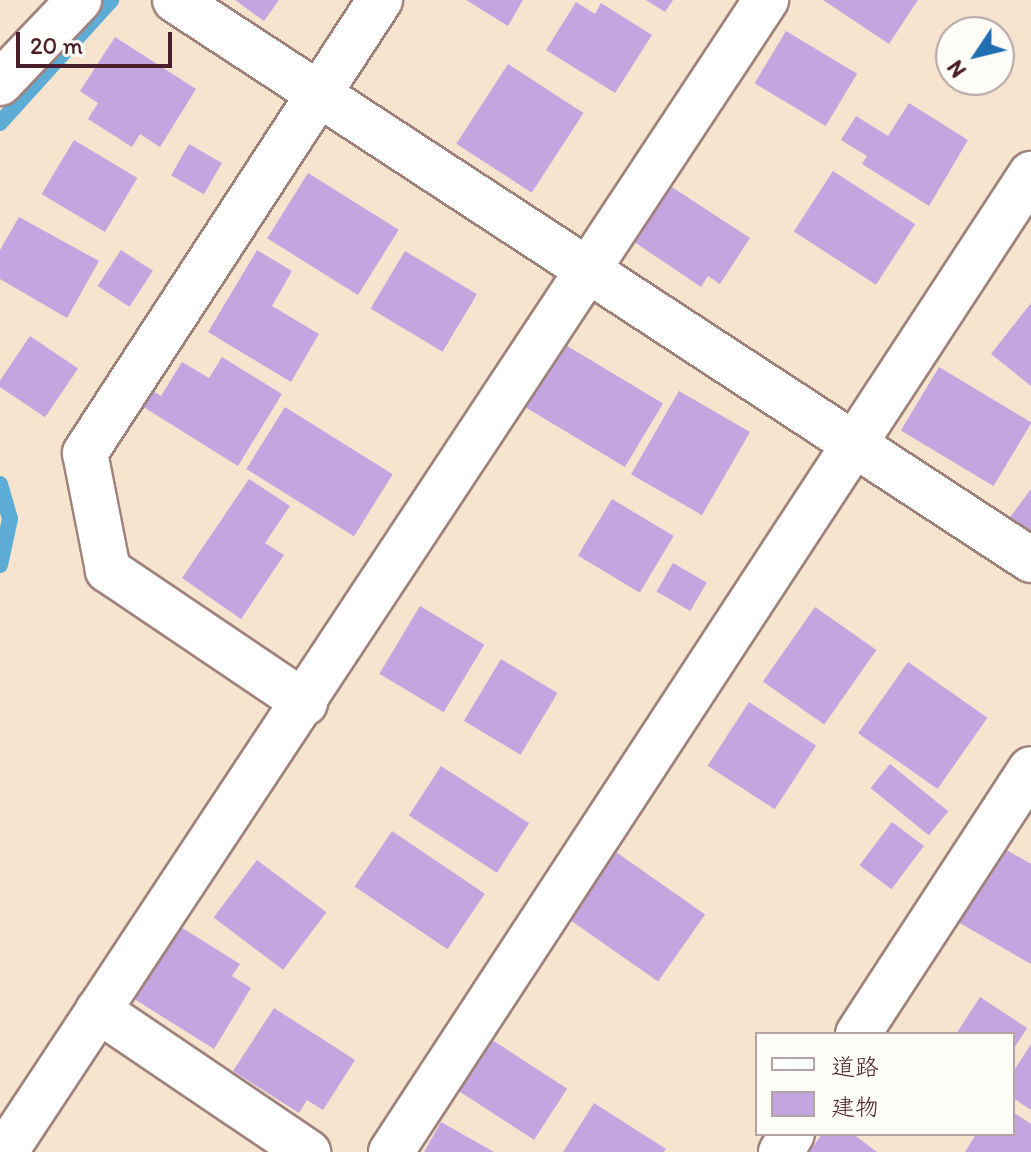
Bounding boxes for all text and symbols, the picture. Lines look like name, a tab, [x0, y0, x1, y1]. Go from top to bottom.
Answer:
scale bar	[20, 16, 176, 66]
north arrow	[935, 16, 1015, 96]
text: 20 m	[30, 31, 83, 60]
text: N	[941, 55, 972, 83]
legend	[755, 1032, 1015, 1136]
text: 道路	[831, 1052, 879, 1081]
text: 建物	[831, 1092, 879, 1121]

